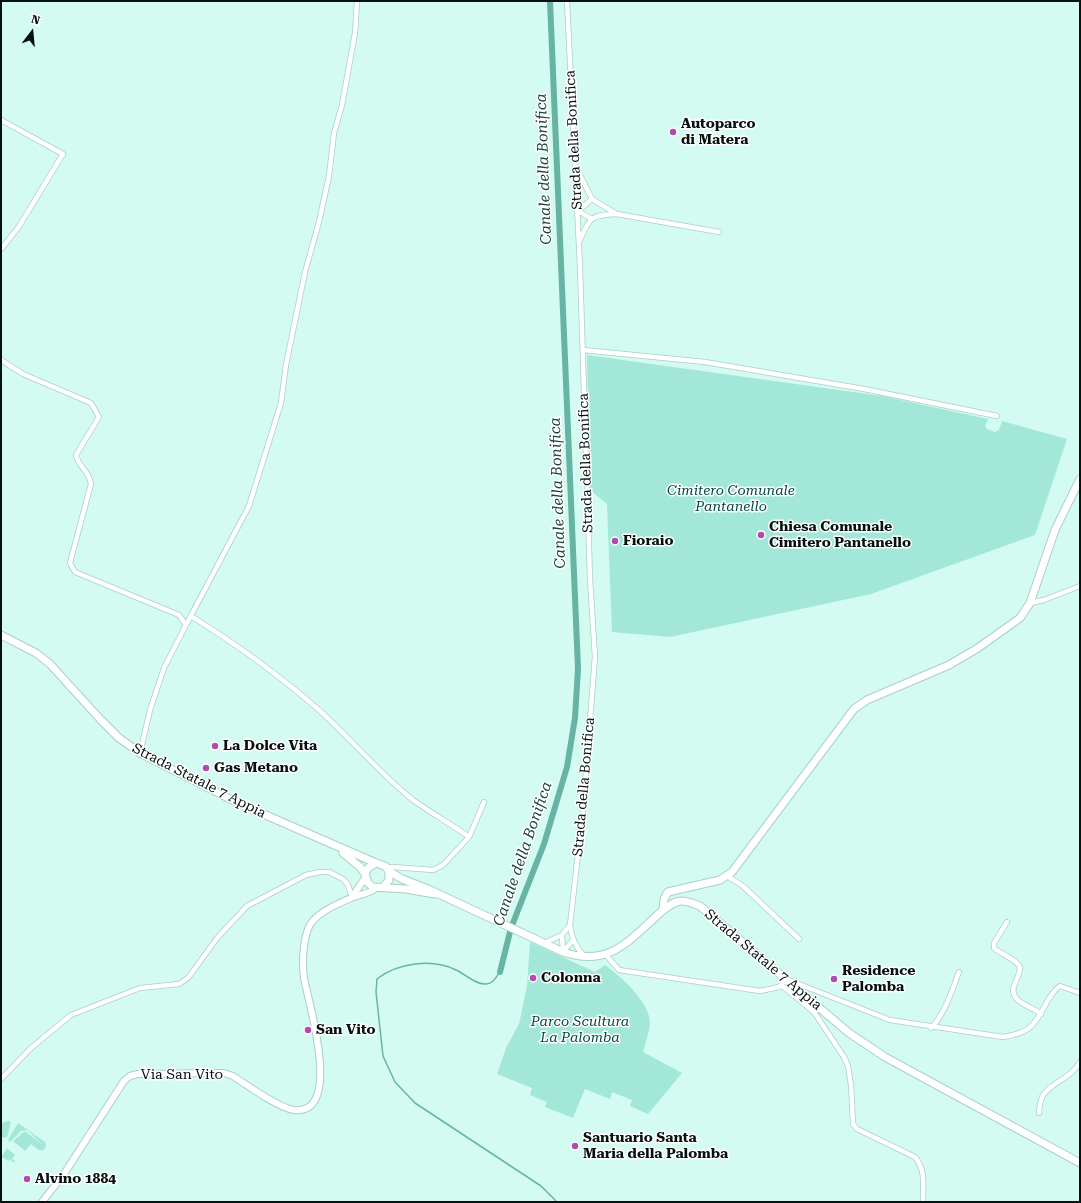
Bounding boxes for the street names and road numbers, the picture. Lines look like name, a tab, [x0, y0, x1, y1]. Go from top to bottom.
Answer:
street label: Strada della Bonifica	[562, 70, 586, 210]
street label: Strada della Bonifica	[575, 393, 597, 533]
street label: Strada della Bonifica	[570, 717, 598, 857]
street label: Strada Statale 7 Appia	[129, 740, 269, 822]
street label: Strada Statale 7 Appia	[701, 906, 825, 1014]
street label: Via San Vito	[141, 1067, 223, 1083]

